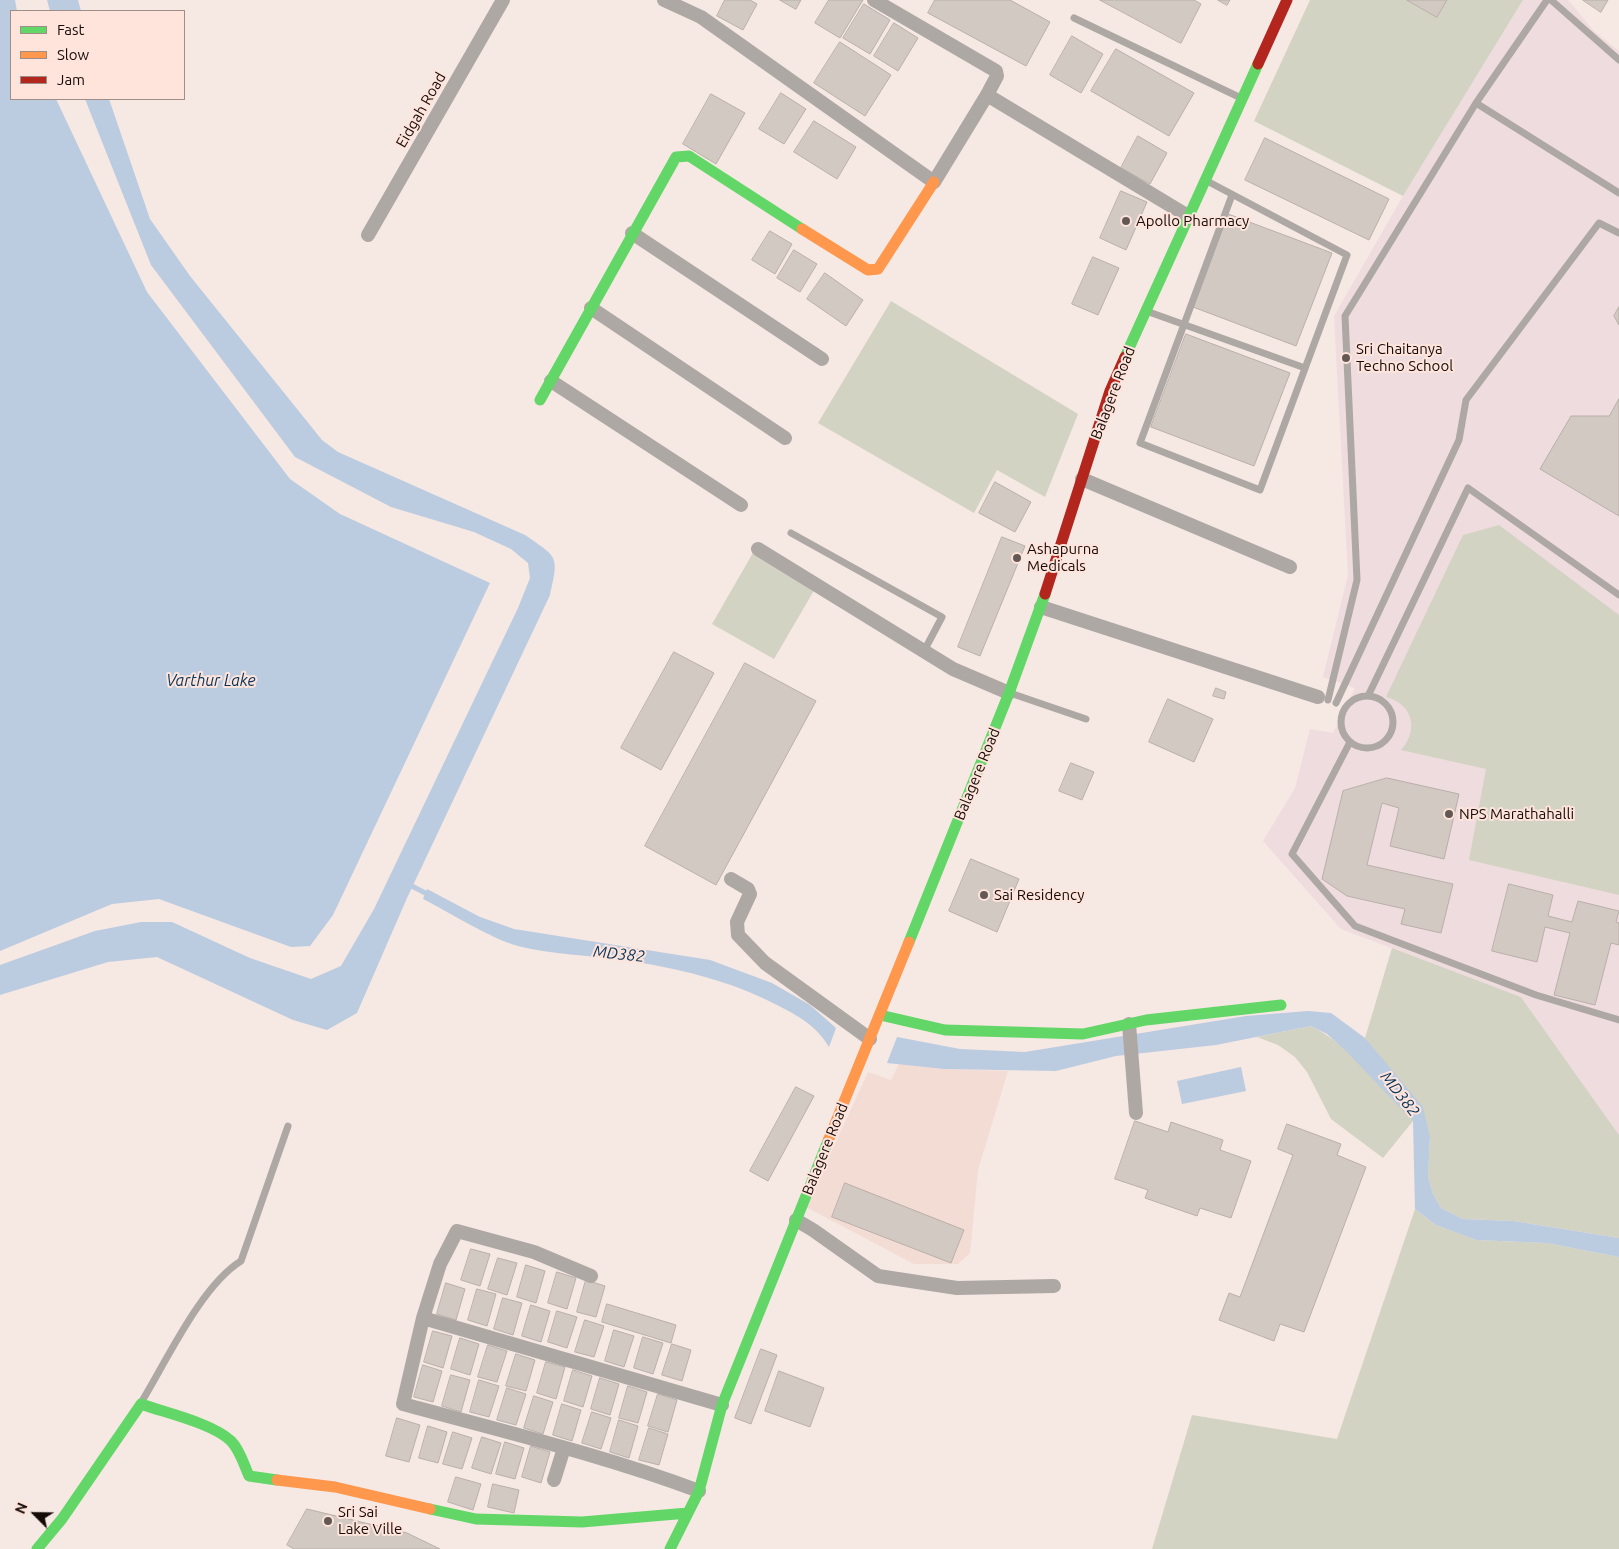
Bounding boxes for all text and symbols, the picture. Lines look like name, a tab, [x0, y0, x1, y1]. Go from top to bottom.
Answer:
legend	[10, 10, 185, 100]
text: Fast	[57, 21, 84, 38]
text: Slow	[57, 46, 89, 63]
street label: Eidgah Road	[392, 69, 450, 151]
text: Jam	[57, 71, 85, 88]
place label: Apollo Pharmacy	[1136, 212, 1249, 230]
marker: Apollo Pharmacy	[1120, 215, 1132, 227]
place label: Sri Chaitanya Techno School	[1356, 340, 1453, 375]
street label: Balagere Road	[1087, 344, 1139, 442]
marker: Sri Chaitanya Techno School	[1340, 352, 1352, 364]
place label: Ashapurna Medicals	[1027, 540, 1099, 575]
marker: Ashapurna Medicals	[1011, 552, 1023, 564]
water label: Varthur Lake	[166, 671, 256, 691]
street label: Balagere Road	[950, 725, 1004, 823]
place label: NPS Marathahalli	[1459, 805, 1574, 823]
marker: NPS Marathahalli	[1443, 808, 1455, 820]
place label: Sai Residency	[994, 886, 1084, 904]
marker: Sai Residency	[978, 889, 990, 901]
water label: MD382	[592, 942, 646, 966]
water label: MD382	[1376, 1068, 1424, 1120]
street label: Balagere Road	[798, 1100, 852, 1198]
north arrow	[10, 1489, 60, 1539]
text: N	[12, 1500, 31, 1516]
place label: Sri Sai Lake Ville	[338, 1503, 402, 1538]
marker: Sri Sai Lake Ville	[322, 1515, 334, 1527]

